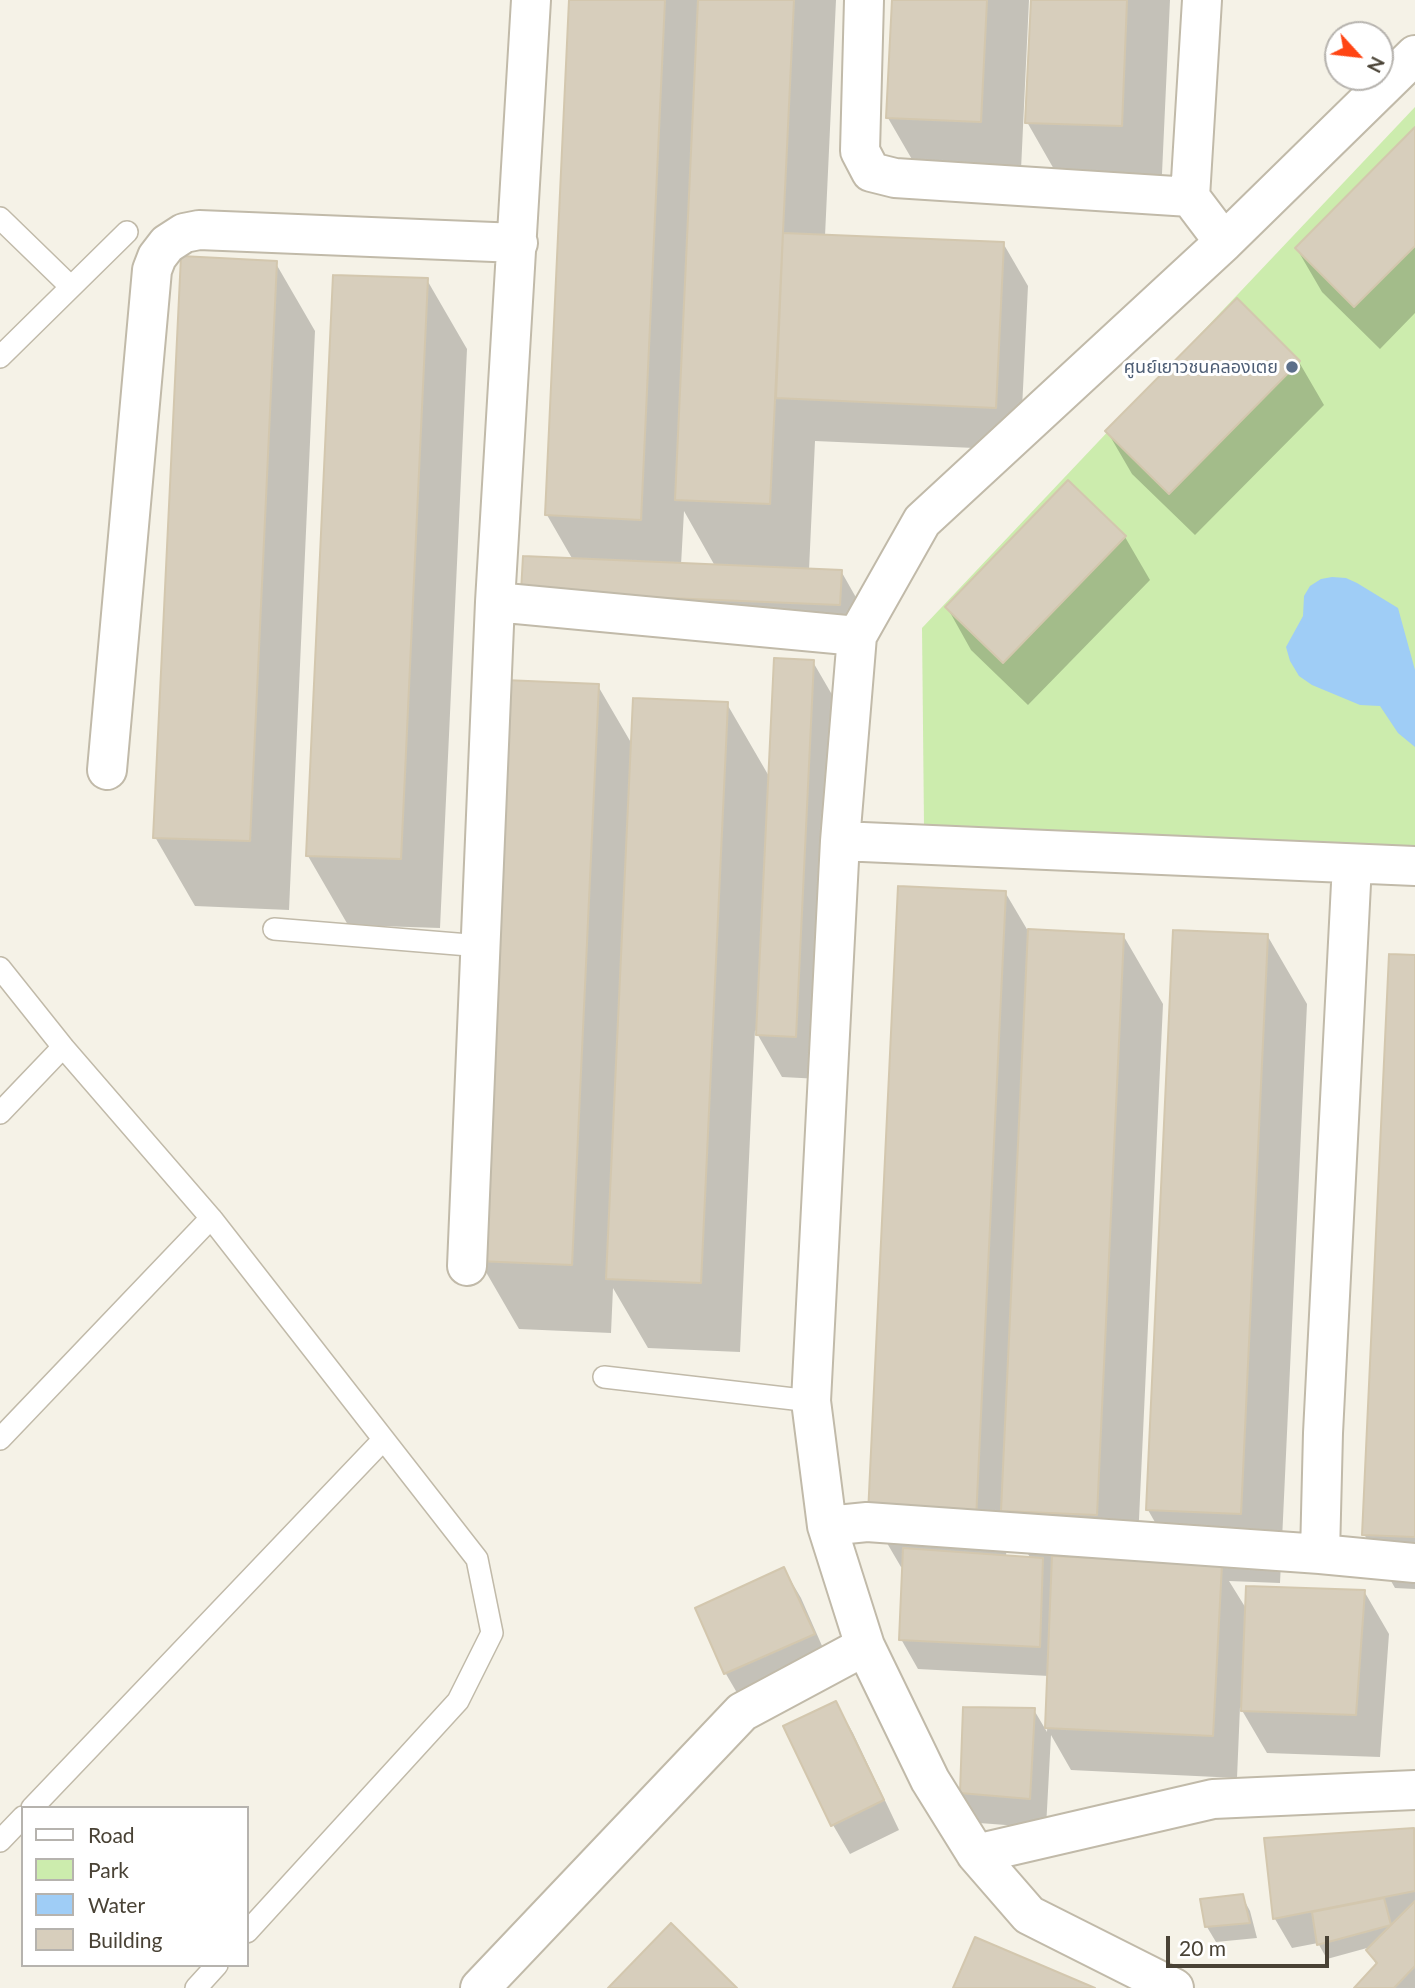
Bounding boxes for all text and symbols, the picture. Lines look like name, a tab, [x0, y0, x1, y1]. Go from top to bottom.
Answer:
north arrow	[1324, 21, 1394, 91]
text: N	[1363, 53, 1390, 77]
place label: ศูนย์เยาวชนคลองเตย	[1124, 356, 1278, 378]
marker: ศูนย์เยาวชนคลองเตย	[1284, 359, 1300, 375]
legend	[21, 1806, 248, 1967]
text: Road	[88, 1822, 135, 1847]
text: Park	[88, 1857, 129, 1882]
text: Water	[88, 1892, 145, 1917]
scale bar	[1170, 1922, 1333, 1966]
text: Building	[88, 1927, 163, 1952]
text: 20 m	[1179, 1935, 1226, 1960]

